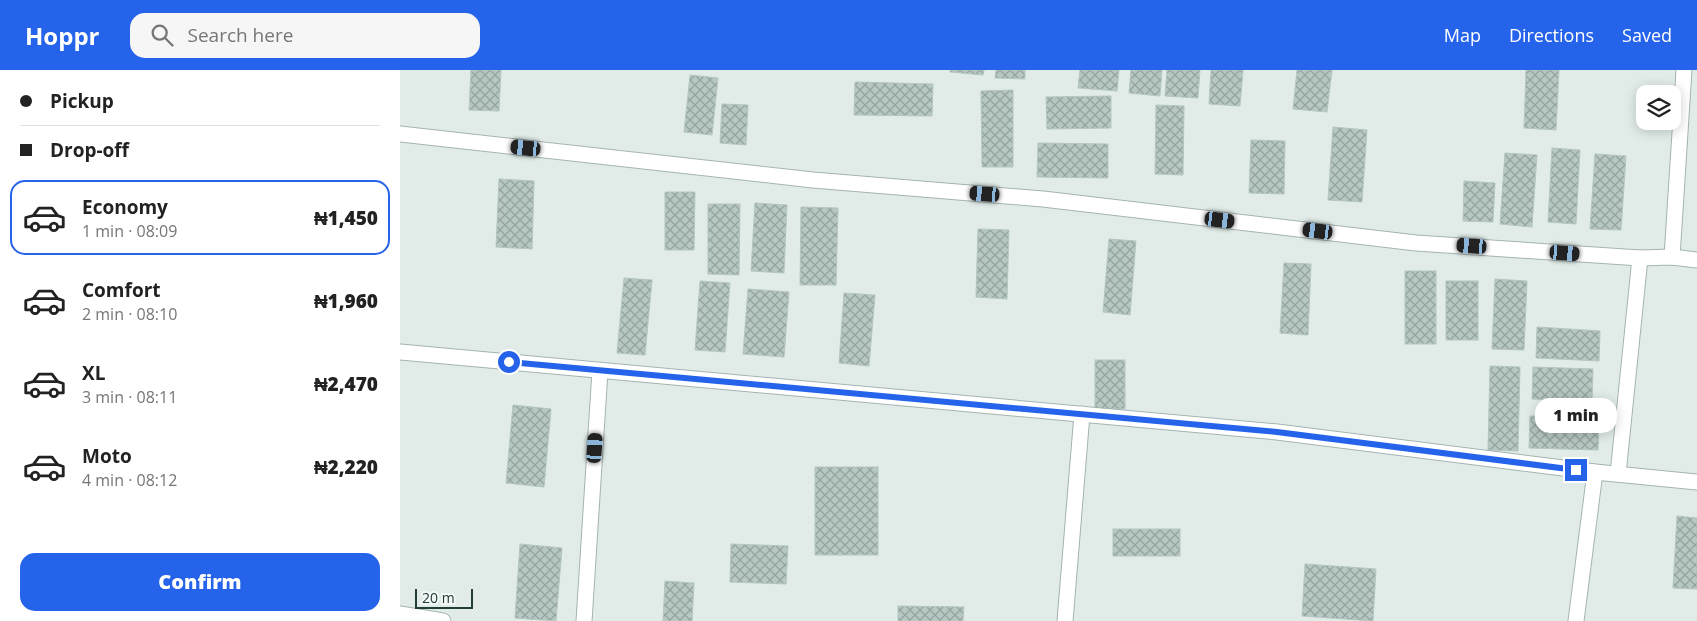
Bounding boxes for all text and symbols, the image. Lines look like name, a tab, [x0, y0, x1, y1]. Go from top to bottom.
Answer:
search box	[130, 13, 480, 58]
text: Hoppr	[25, 19, 100, 52]
icon: search	[148, 21, 176, 49]
text: Search here	[188, 22, 293, 48]
text: Map	[1444, 23, 1481, 47]
text: Directions	[1509, 23, 1594, 47]
text: Saved	[1622, 23, 1672, 47]
map controls	[1636, 85, 1681, 130]
button: layers	[1636, 85, 1681, 130]
text: Pickup	[50, 88, 114, 114]
text: Drop-off	[50, 137, 129, 163]
car	[510, 139, 541, 157]
car	[969, 185, 1000, 203]
text: Economy	[82, 194, 168, 220]
icon: car	[22, 195, 67, 240]
text: ₦1,450	[314, 205, 378, 231]
car	[1204, 211, 1235, 229]
text: 1 min · 08:09	[82, 220, 177, 242]
car	[1302, 222, 1333, 240]
car	[1456, 237, 1487, 255]
car	[1549, 244, 1580, 262]
text: Comfort	[82, 277, 161, 303]
icon: car	[22, 278, 67, 323]
text: ₦1,960	[314, 288, 378, 314]
text: 2 min · 08:10	[82, 303, 177, 325]
route start	[498, 351, 520, 373]
text: XL	[82, 360, 105, 386]
icon: car	[22, 361, 67, 406]
text: ₦2,470	[314, 371, 378, 397]
text: 3 min · 08:11	[82, 386, 177, 408]
callout: 1 min	[1535, 398, 1617, 432]
text: 1 min	[1553, 404, 1599, 426]
car	[586, 433, 603, 463]
text: Moto	[82, 443, 132, 469]
icon: car	[22, 444, 67, 489]
text: ₦2,220	[314, 454, 378, 480]
route end	[1565, 459, 1587, 481]
text: 4 min · 08:12	[82, 469, 177, 491]
button: Confirm	[20, 553, 380, 611]
scale bar	[415, 586, 472, 609]
text: 20 m	[422, 588, 455, 607]

